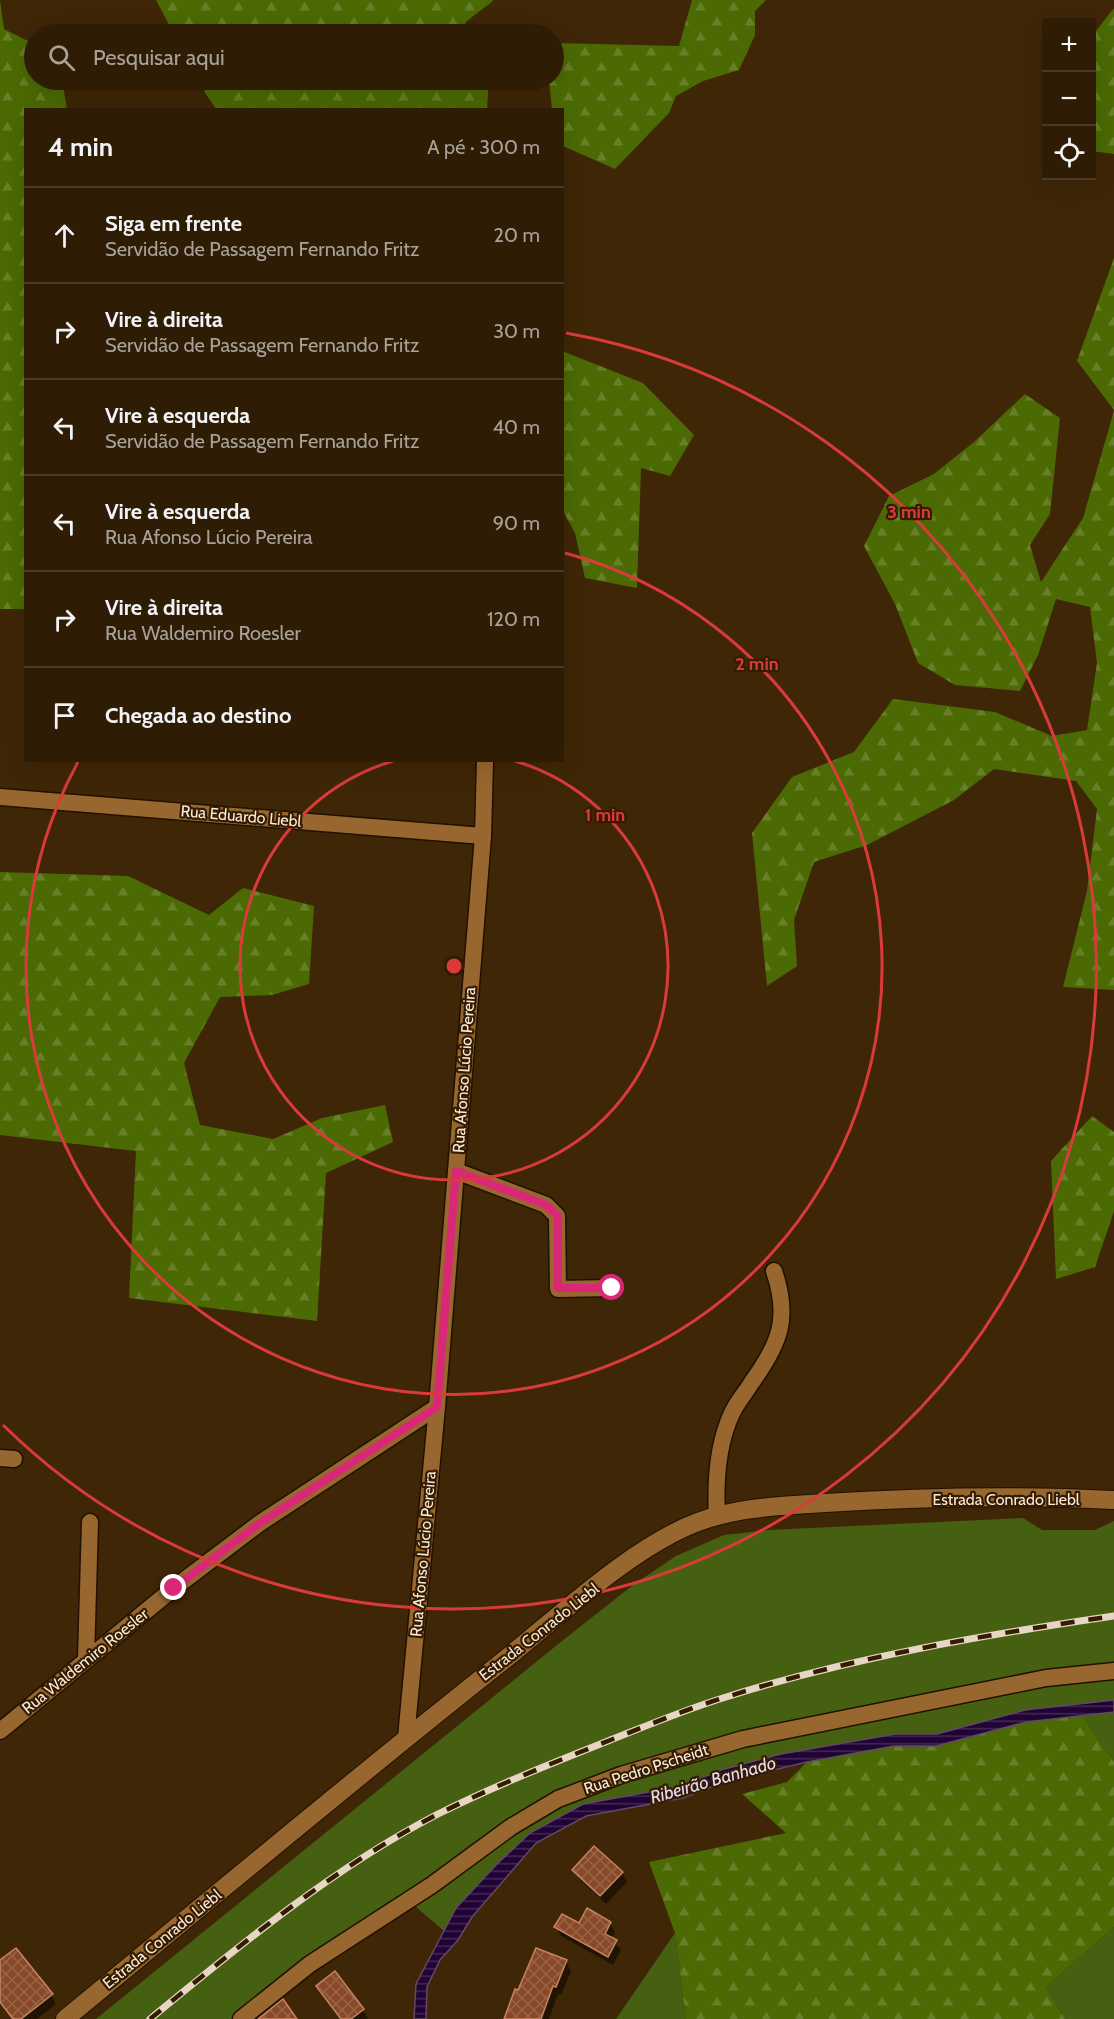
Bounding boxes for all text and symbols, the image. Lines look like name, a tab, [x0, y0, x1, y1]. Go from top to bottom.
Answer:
map controls	[1042, 18, 1096, 180]
button: +	[1042, 18, 1096, 72]
search box	[24, 24, 564, 90]
icon: search	[45, 41, 78, 74]
text: Pesquisar aqui	[93, 44, 225, 71]
button: −	[1042, 72, 1096, 126]
button: locate	[1042, 126, 1096, 180]
text: 4 min	[48, 131, 113, 163]
text: A pé · 300 m	[427, 135, 540, 159]
text: Siga em frente	[105, 210, 242, 237]
icon: ahead	[48, 219, 81, 252]
text: 20 m	[494, 223, 540, 247]
text: Servidão de Passagem Fernando Fritz	[105, 237, 420, 261]
text: Vire à direita	[105, 306, 223, 333]
icon: right	[48, 315, 81, 348]
text: 30 m	[493, 319, 540, 343]
text: Servidão de Passagem Fernando Fritz	[105, 333, 420, 357]
text: Vire à esquerda	[105, 402, 250, 429]
icon: left	[48, 411, 81, 444]
text: 40 m	[492, 415, 540, 439]
text: Servidão de Passagem Fernando Fritz	[105, 429, 420, 453]
text: Vire à esquerda	[105, 498, 250, 525]
text: 3 min	[887, 501, 931, 523]
icon: left	[48, 507, 81, 540]
text: 90 m	[493, 511, 540, 535]
text: Rua Afonso Lúcio Pereira	[105, 525, 313, 549]
text: Vire à direita	[105, 594, 223, 621]
icon: right	[48, 603, 81, 636]
text: 120 m	[487, 607, 540, 631]
text: Rua Waldemiro Roesler	[105, 621, 301, 645]
text: 2 min	[735, 653, 779, 675]
icon: arrive	[48, 699, 81, 732]
text: Chegada ao destino	[105, 702, 291, 729]
street label: Rua Eduardo Liebl	[180, 801, 302, 831]
text: 1 min	[585, 804, 625, 826]
centre of rings	[444, 956, 464, 976]
street label: Rua Afonso Lúcio Pereira	[449, 986, 479, 1154]
route start	[598, 1274, 624, 1300]
street label: Rua Afonso Lúcio Pereira	[406, 1470, 440, 1638]
street label: Estrada Conrado Liebl	[932, 1490, 1080, 1509]
route end	[160, 1574, 186, 1600]
street label: Estrada Conrado Liebl	[475, 1579, 603, 1685]
street label: Rua Waldemiro Roesler	[18, 1604, 153, 1718]
street label: Rua Pedro Pscheidt	[581, 1740, 711, 1798]
water label: Ribeirão Banhado	[648, 1752, 778, 1808]
street label: Estrada Conrado Liebl	[99, 1885, 225, 1993]

